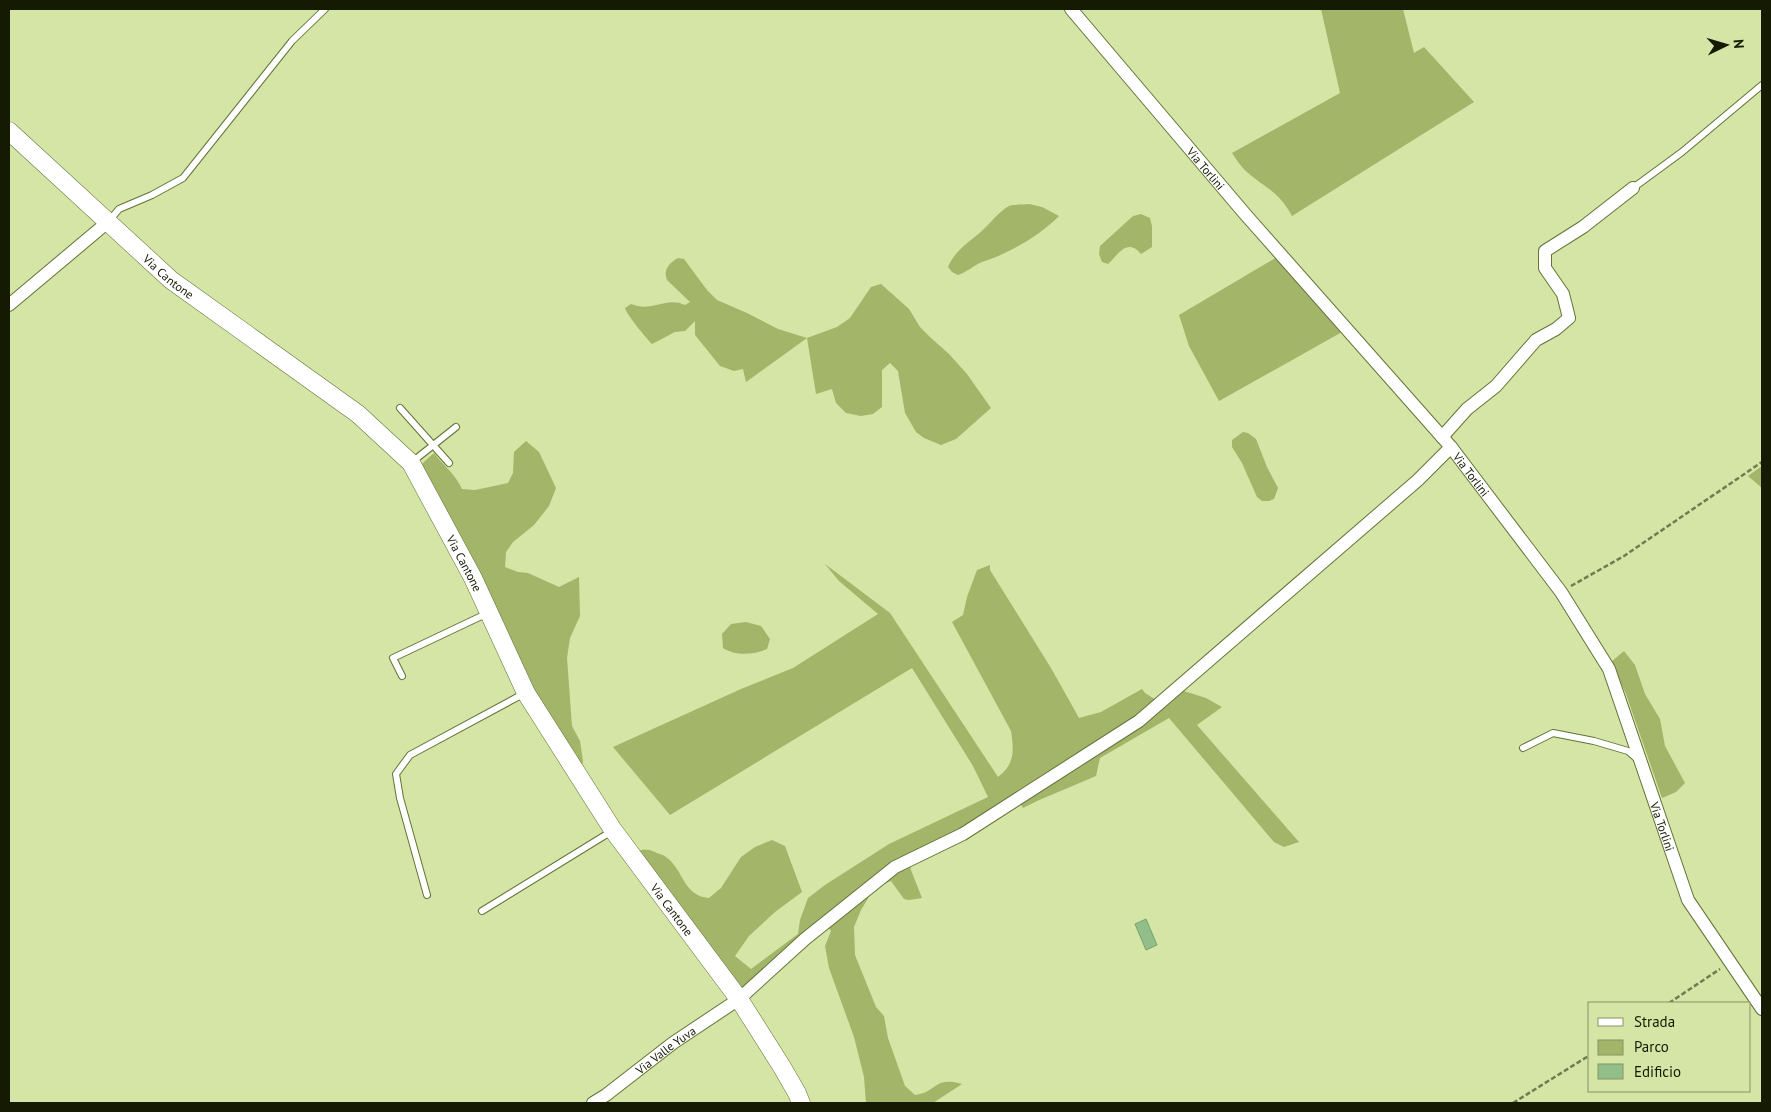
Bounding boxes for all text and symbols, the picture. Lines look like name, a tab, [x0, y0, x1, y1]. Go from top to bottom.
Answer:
north arrow	[1701, 20, 1751, 70]
text: N	[1730, 38, 1748, 49]
street label: Via Torlini	[1183, 143, 1228, 193]
street label: Via Cantone	[140, 250, 197, 302]
street label: Via Torlini	[1450, 449, 1493, 499]
street label: Via Cantone	[443, 532, 486, 594]
street label: Via Torlini	[1647, 799, 1678, 853]
street label: Via Cantone	[647, 880, 697, 939]
legend	[1588, 1002, 1751, 1092]
text: Strada	[1634, 1012, 1675, 1031]
street label: Via Valle Yuva	[632, 1023, 698, 1078]
text: Parco	[1634, 1037, 1669, 1056]
text: Edificio	[1634, 1062, 1681, 1081]

